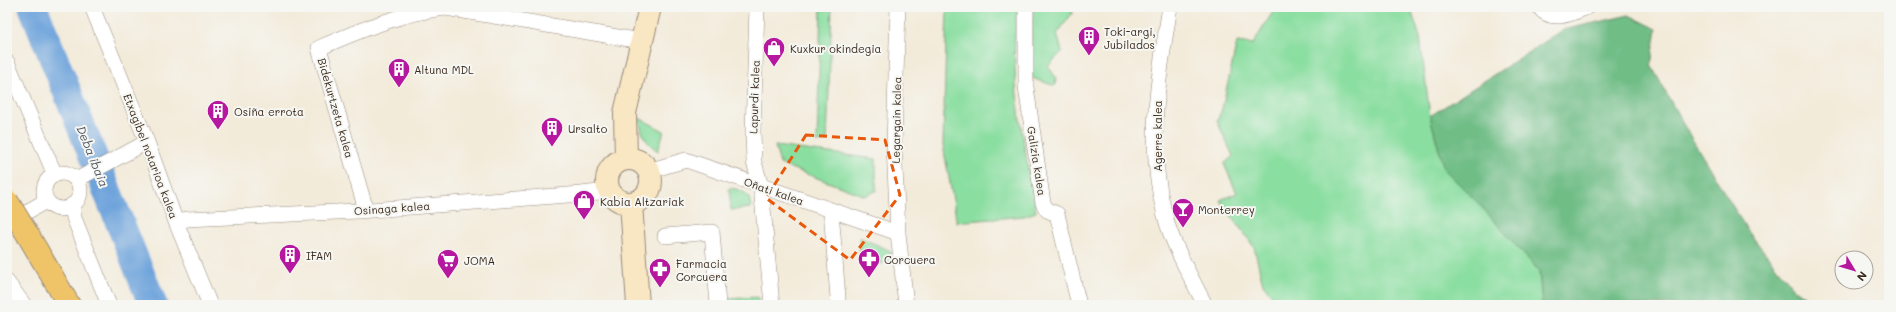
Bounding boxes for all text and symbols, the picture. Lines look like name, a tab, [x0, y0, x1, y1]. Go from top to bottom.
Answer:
building icon: Toki-argi, Jubilados	[1076, 24, 1102, 57]
place label: Toki-argi, Jubilados	[1104, 24, 1156, 52]
shop icon: Kuxkur okindegia	[761, 35, 787, 68]
place label: Kuxkur okindegia	[790, 41, 882, 56]
street label: Bidekurtzeta kalea	[315, 56, 358, 160]
building icon: Altuna MDL	[386, 56, 412, 89]
street label: Lapurdi kalea	[745, 60, 763, 134]
place label: Altuna MDL	[414, 62, 474, 77]
street label: Legargain kalea	[888, 76, 904, 163]
street label: Etxagibel notarioa kalea	[120, 91, 182, 221]
building icon: Osiña errota	[205, 98, 231, 131]
street label: Agerre kalea	[1150, 100, 1165, 172]
place label: Osiña errota	[234, 104, 304, 119]
building icon: Ursalto	[539, 115, 565, 148]
place label: Ursalto	[568, 121, 608, 136]
water label: Deba ibaia	[73, 123, 113, 189]
street label: Galizia kalea	[1024, 125, 1050, 197]
street label: Oñati kalea	[742, 174, 806, 208]
shop icon: Kabia Altzariak	[571, 188, 597, 221]
place label: Kabia Altzariak	[600, 194, 684, 209]
bar icon: Monterrey	[1170, 196, 1196, 229]
street label: Osinaga kalea	[353, 198, 431, 218]
place label: Monterrey	[1198, 202, 1255, 217]
building icon: IFAM	[277, 242, 303, 275]
pharmacy icon: Corcuera	[856, 246, 882, 279]
supermarket icon: JOMA	[435, 247, 461, 280]
place label: IFAM	[306, 248, 332, 263]
north arrow	[1834, 250, 1874, 290]
place label: Corcuera	[884, 252, 936, 267]
place label: JOMA	[464, 253, 495, 268]
pharmacy icon: Farmacia Corcuera	[647, 256, 673, 289]
place label: Farmacia Corcuera	[676, 256, 728, 284]
text: N	[1854, 269, 1871, 284]

